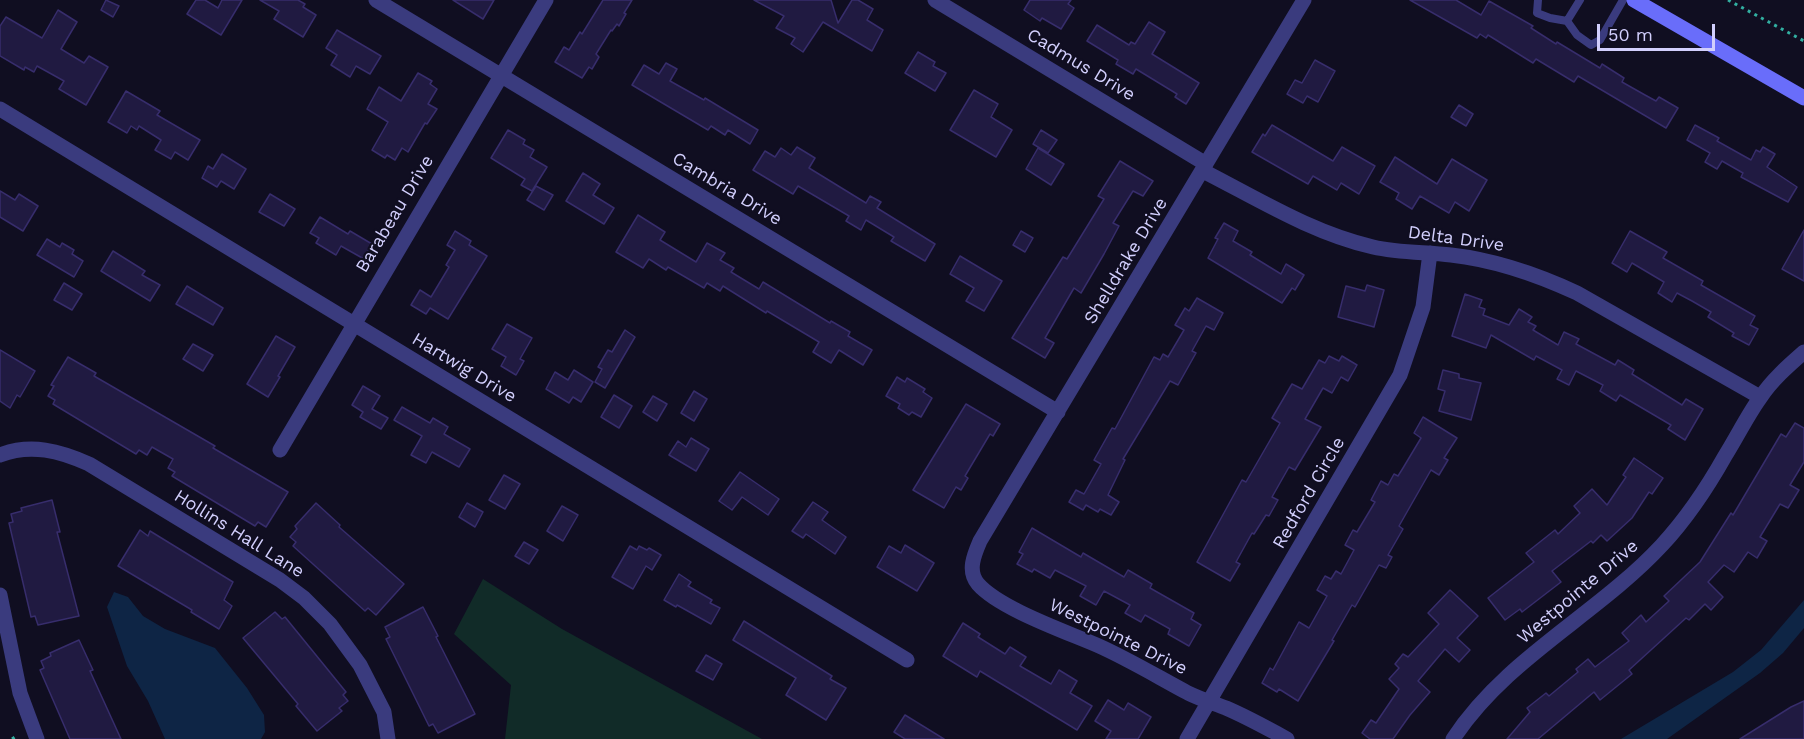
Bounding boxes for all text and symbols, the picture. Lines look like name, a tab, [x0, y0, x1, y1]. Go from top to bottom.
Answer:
scale bar	[1600, 12, 1718, 50]
street label: Cadmus Drive	[1023, 24, 1139, 106]
text: 50 m	[1608, 24, 1653, 45]
street label: Cambria Drive	[668, 148, 786, 230]
street label: Barabeau Drive	[351, 151, 439, 277]
street label: Shelldrake Drive	[1080, 194, 1172, 328]
street label: Delta Drive	[1406, 222, 1506, 256]
street label: Hartwig Drive	[408, 328, 520, 408]
street label: Redford Circle	[1268, 433, 1350, 553]
street label: Hollins Hall Lane	[170, 485, 308, 583]
street label: Westpointe Drive	[1513, 535, 1643, 649]
street label: Westpointe Drive	[1045, 594, 1191, 680]

